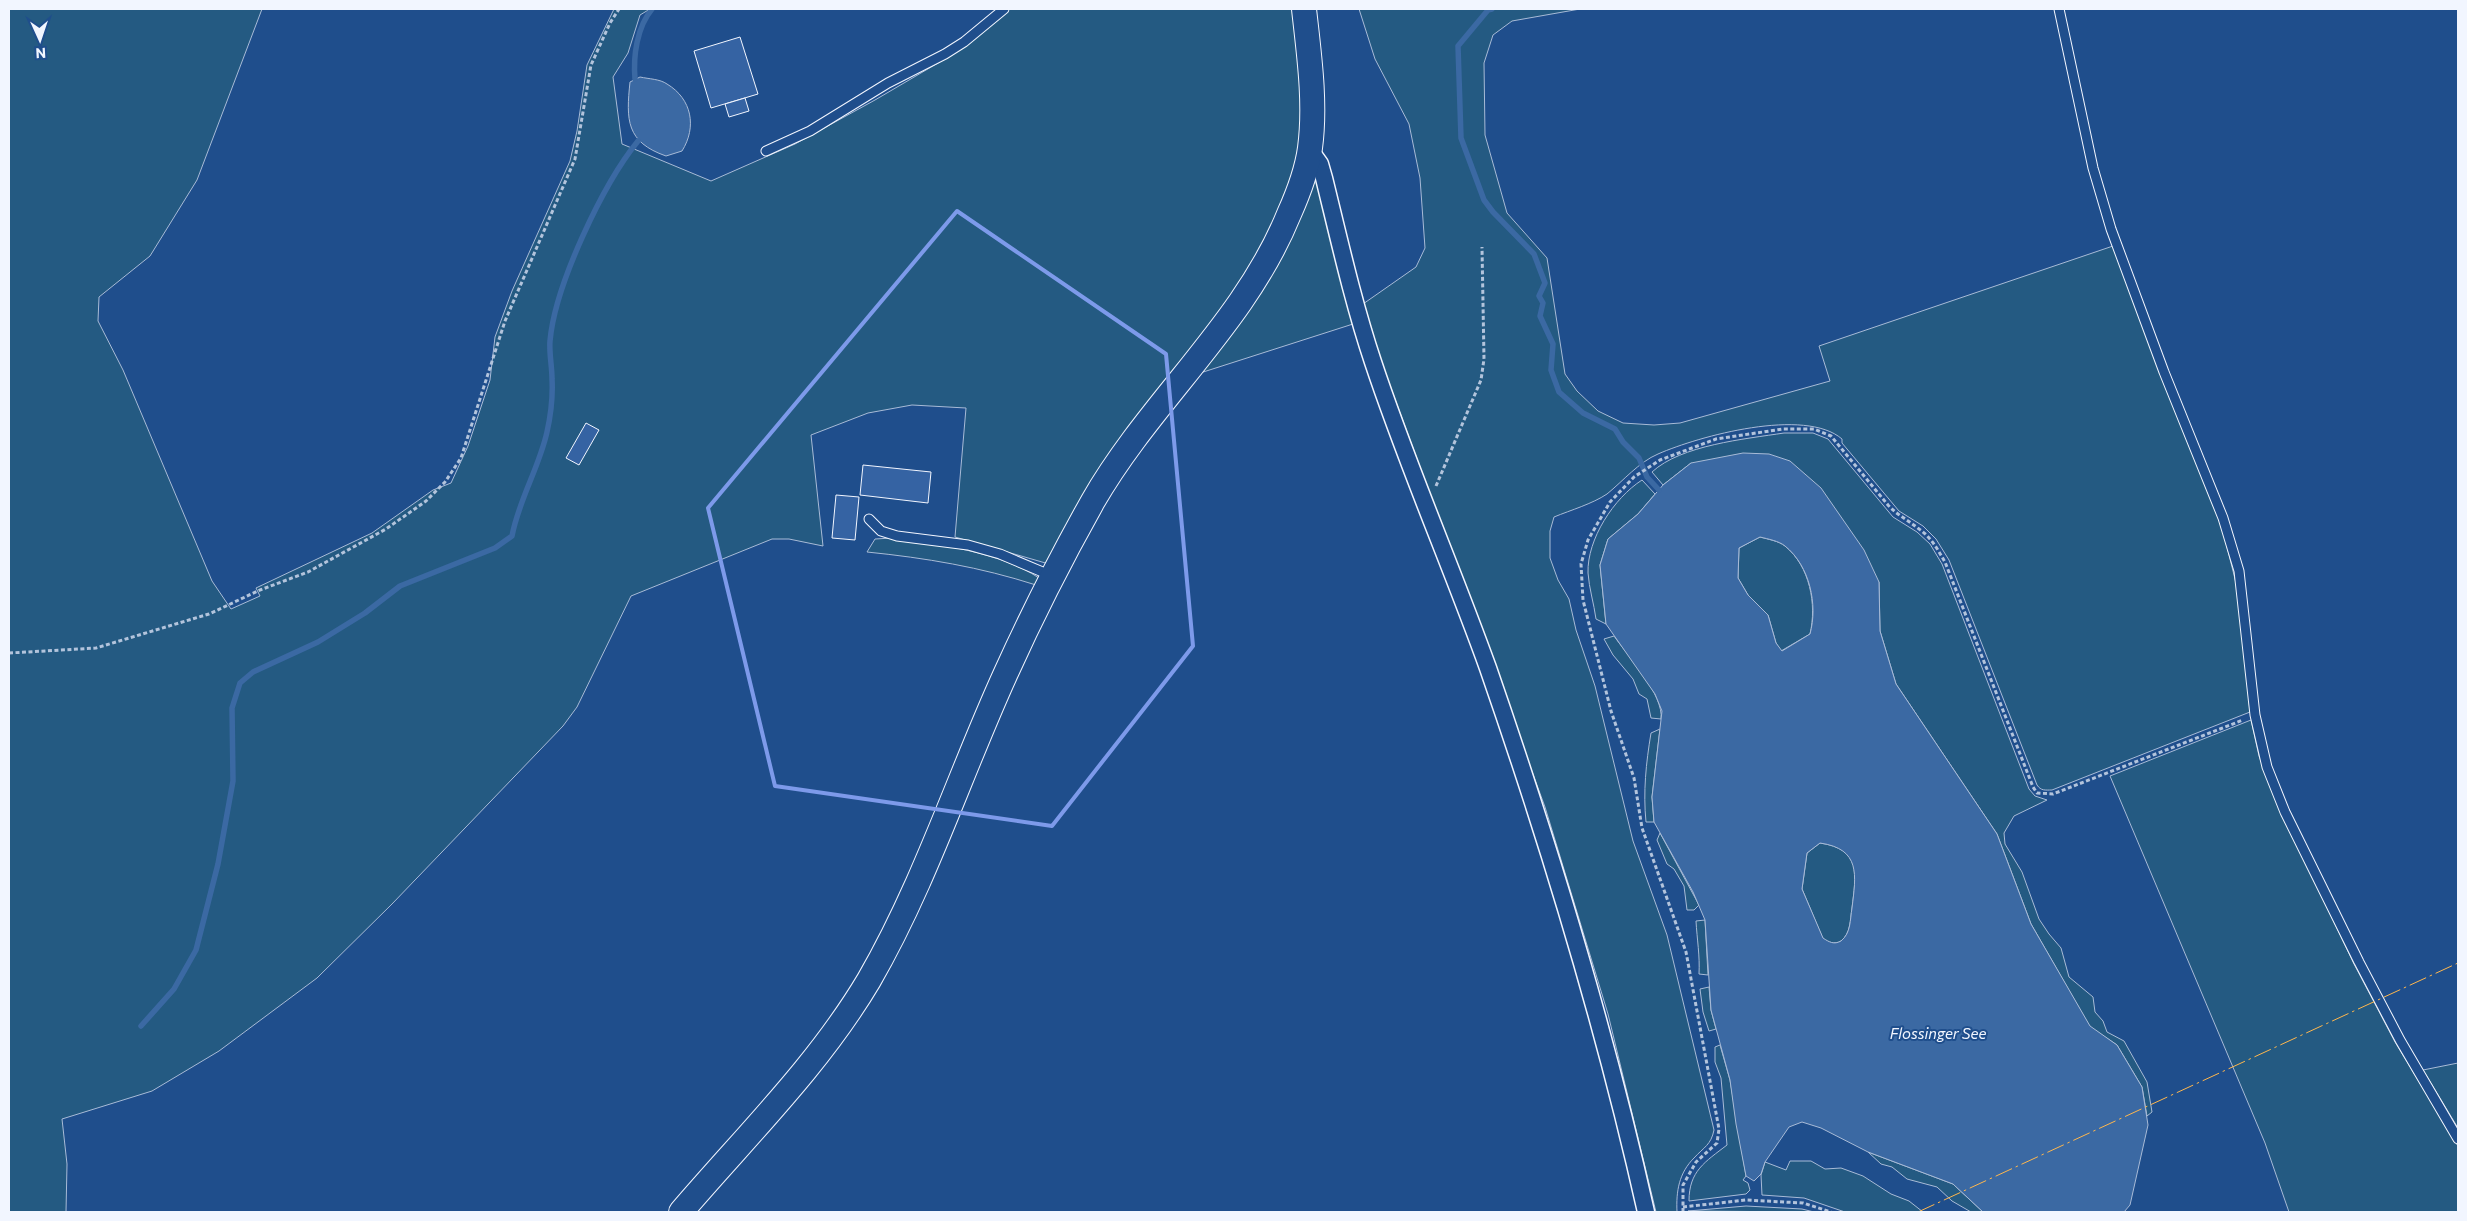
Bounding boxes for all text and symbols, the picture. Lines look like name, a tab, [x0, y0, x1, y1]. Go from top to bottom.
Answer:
north arrow	[15, 15, 65, 65]
text: N	[35, 45, 46, 62]
water label: Flossinger See	[1890, 1024, 1986, 1042]

